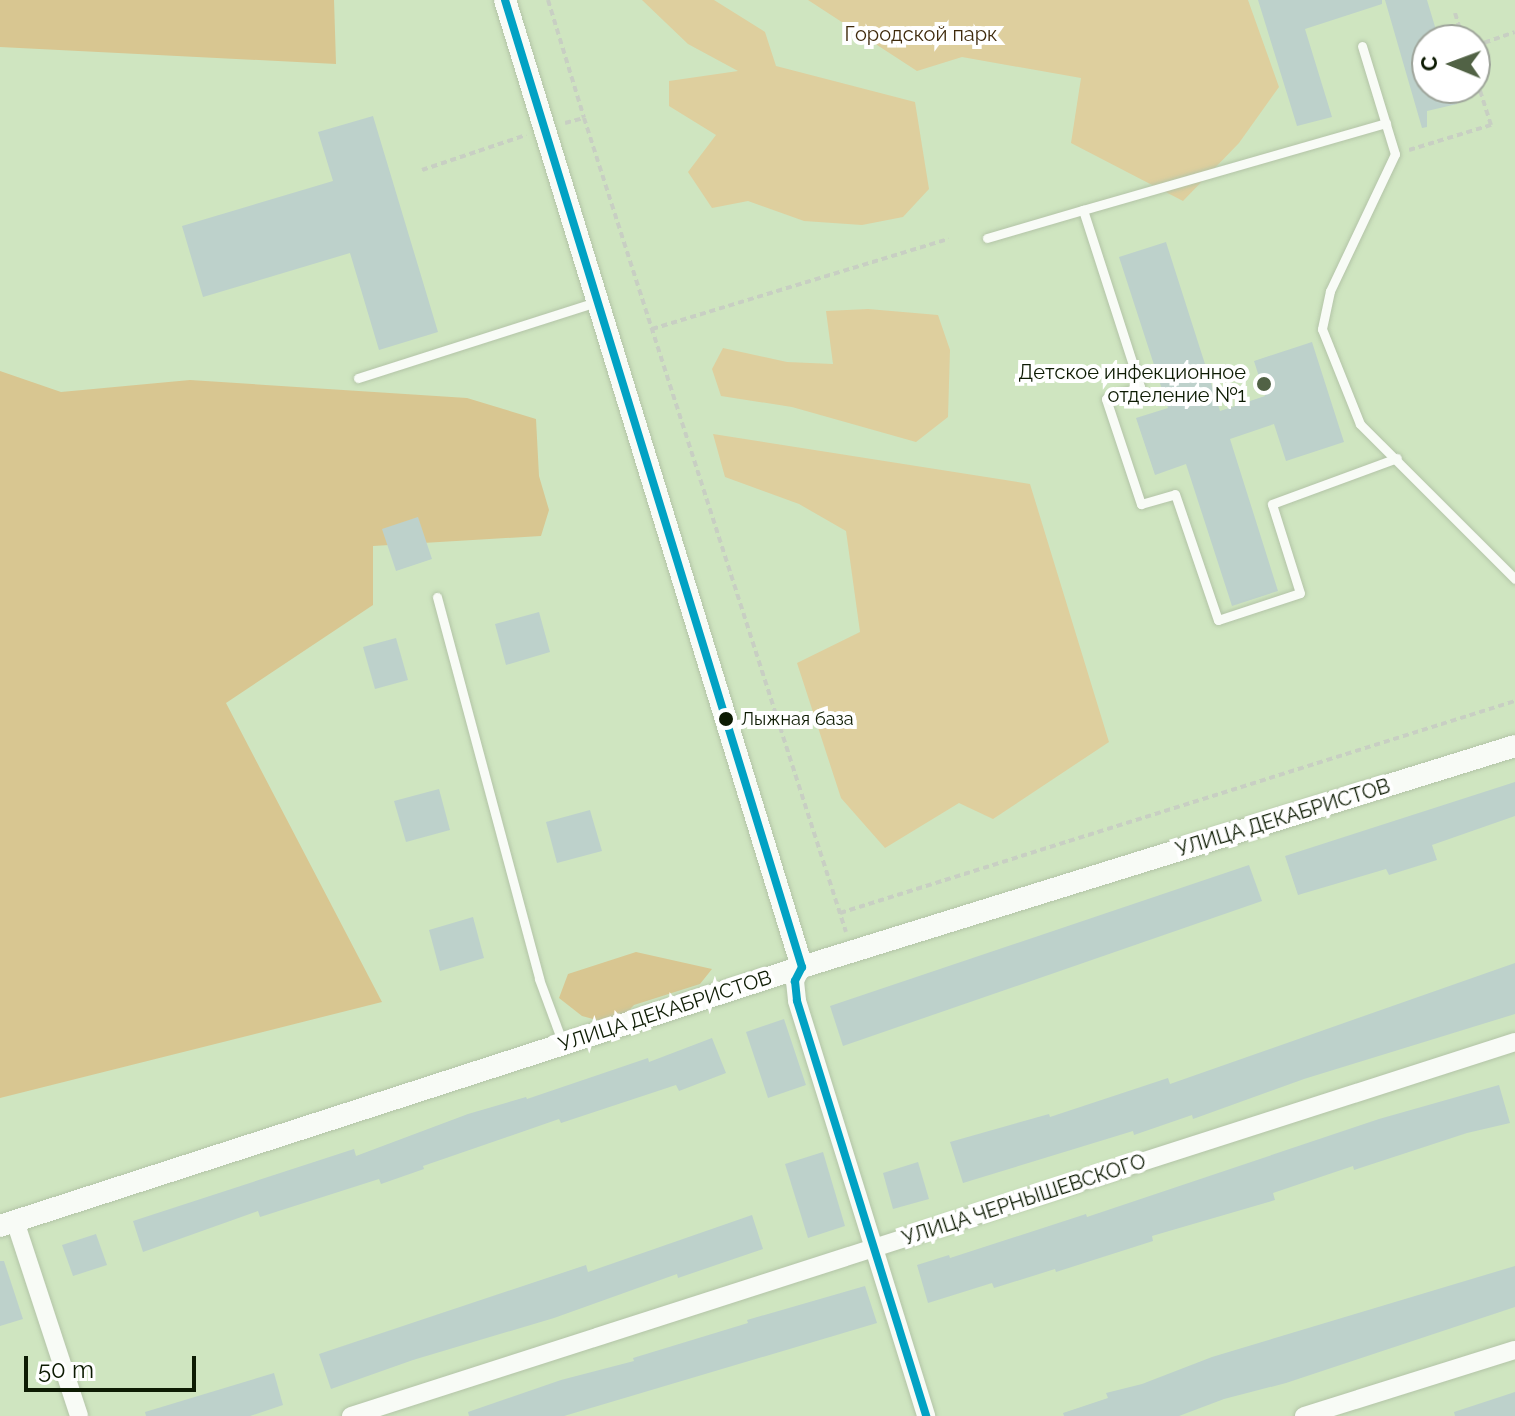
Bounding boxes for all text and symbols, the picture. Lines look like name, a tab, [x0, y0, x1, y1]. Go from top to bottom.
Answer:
park label: Городской парк	[845, 22, 997, 46]
north arrow	[1411, 24, 1491, 104]
text: С	[1416, 56, 1442, 71]
place label: Детское инфекционное отделение №1	[1018, 360, 1246, 407]
marker: Детское инфекционное отделение №1	[1253, 373, 1275, 395]
place label: Лыжная база	[741, 708, 854, 730]
marker: Лыжная база	[718, 711, 734, 727]
street label: УЛИЦА ДЕКАБРИСТОВ	[1173, 774, 1393, 862]
street label: УЛИЦА ДЕКАБРИСТОВ	[555, 965, 775, 1057]
street label: УЛИЦА ЧЕРНЫШЕВСКОГО	[899, 1149, 1149, 1251]
scale bar	[28, 1340, 200, 1390]
text: 50 m	[38, 1355, 94, 1384]

